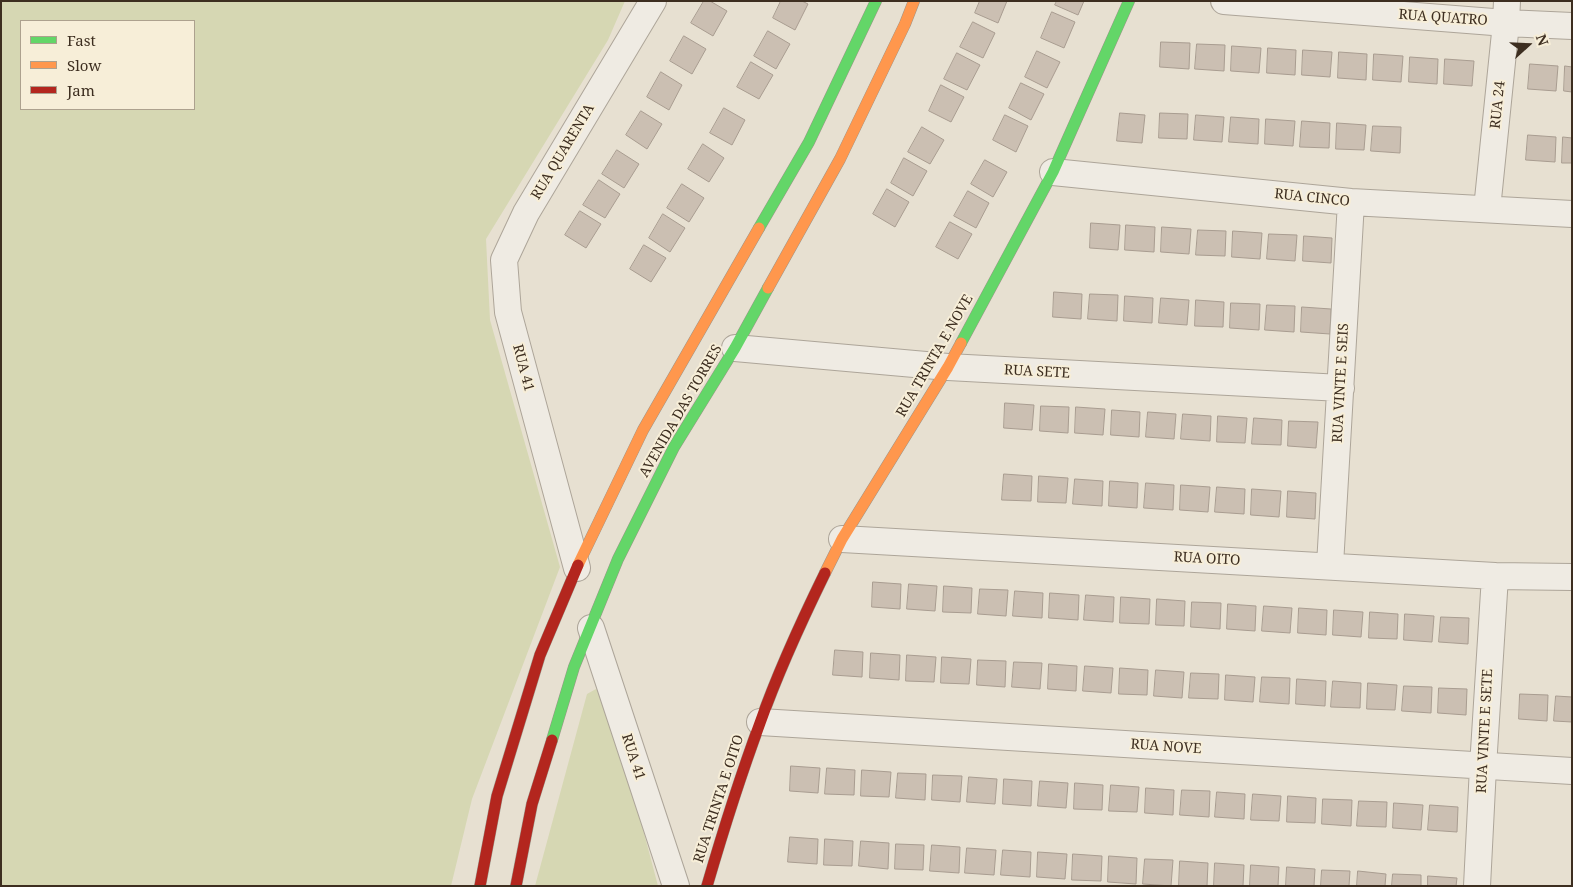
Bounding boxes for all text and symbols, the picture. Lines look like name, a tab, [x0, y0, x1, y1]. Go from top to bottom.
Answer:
street label: RUA QUATRO	[1398, 7, 1488, 29]
legend	[20, 20, 195, 110]
north arrow	[1503, 20, 1553, 70]
text: Fast	[67, 30, 96, 50]
text: N	[1532, 31, 1553, 48]
text: Slow	[67, 55, 101, 75]
text: Jam	[67, 80, 95, 100]
street label: RUA 24	[1487, 80, 1509, 130]
street label: RUA QUARENTA	[528, 101, 598, 203]
street label: RUA CINCO	[1273, 186, 1351, 210]
street label: RUA TRINTA E NOVE	[893, 292, 977, 420]
street label: RUA VINTE E SEIS	[1329, 323, 1353, 443]
street label: AVENIDA DAS TORRES	[636, 342, 726, 480]
street label: RUA 41	[509, 343, 537, 393]
street label: RUA SETE	[1004, 362, 1070, 382]
street label: RUA OITO	[1173, 549, 1241, 569]
street label: RUA VINTE E SETE	[1473, 668, 1497, 794]
street label: RUA 41	[618, 732, 648, 782]
street label: RUA TRINTA E OITO	[690, 733, 748, 865]
street label: RUA NOVE	[1130, 736, 1202, 758]

